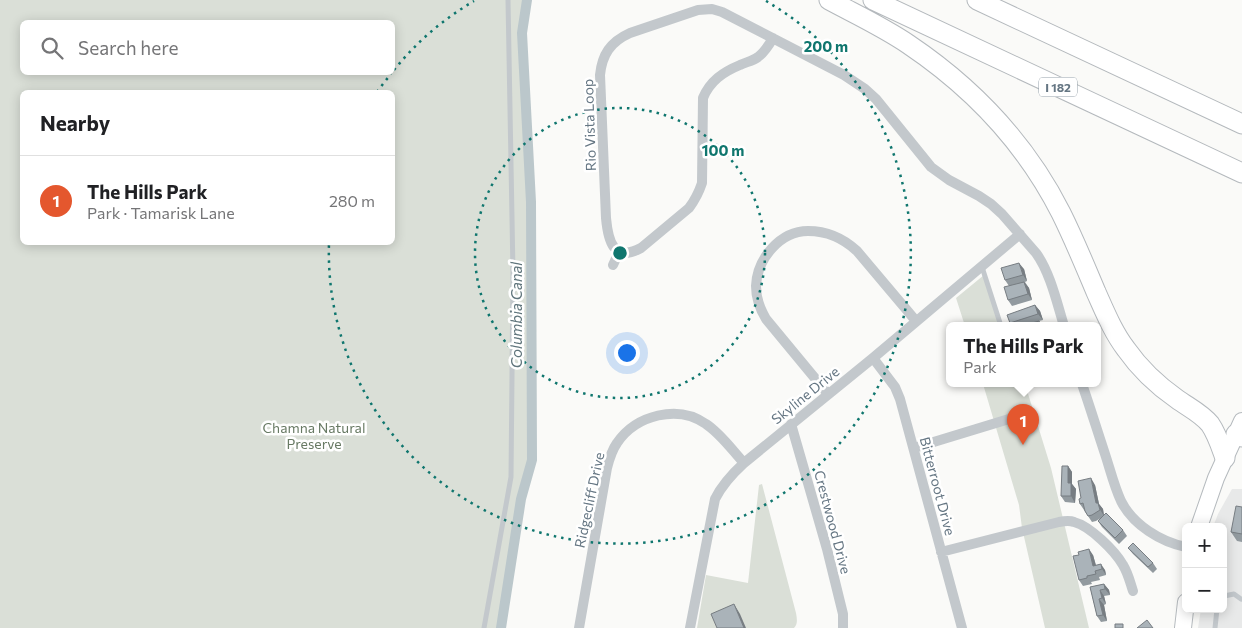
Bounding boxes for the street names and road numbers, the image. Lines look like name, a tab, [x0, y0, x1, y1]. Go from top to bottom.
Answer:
road number: I 182	[1039, 77, 1077, 96]
street label: Rio Vista Loop	[579, 79, 599, 171]
street label: Skyline Drive	[768, 363, 842, 427]
street label: Bitterroot Drive	[917, 435, 959, 537]
street label: Ridgecliff Drive	[571, 451, 607, 549]
street label: Crestwood Drive	[811, 468, 855, 576]

